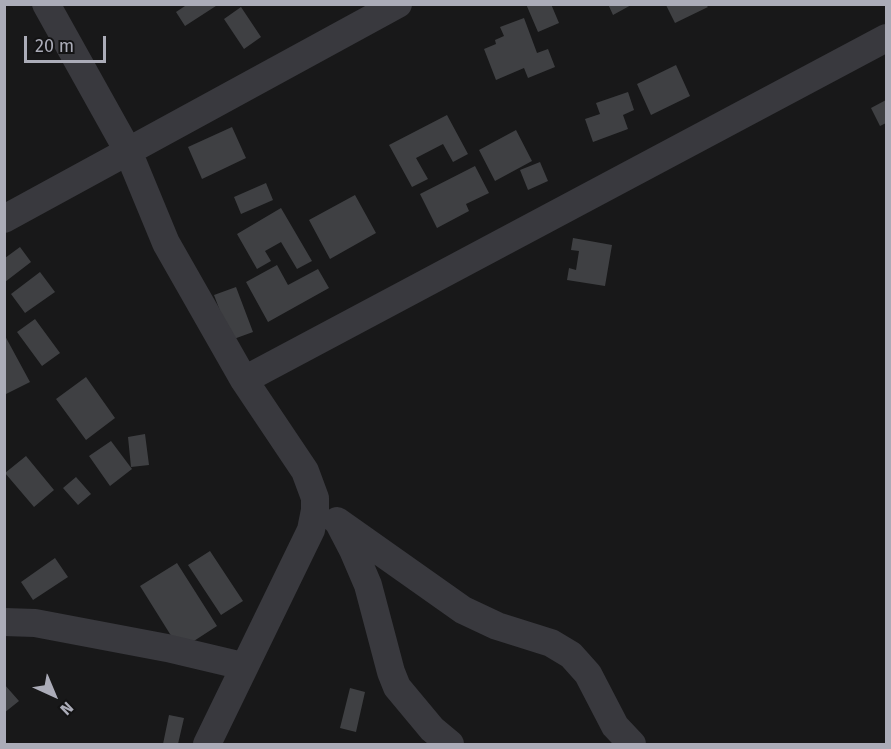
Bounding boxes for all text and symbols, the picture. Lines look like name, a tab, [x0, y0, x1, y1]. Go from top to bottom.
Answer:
scale bar	[27, 24, 110, 62]
text: 20 m	[35, 35, 74, 57]
north arrow	[24, 665, 84, 725]
text: N	[56, 698, 77, 719]

